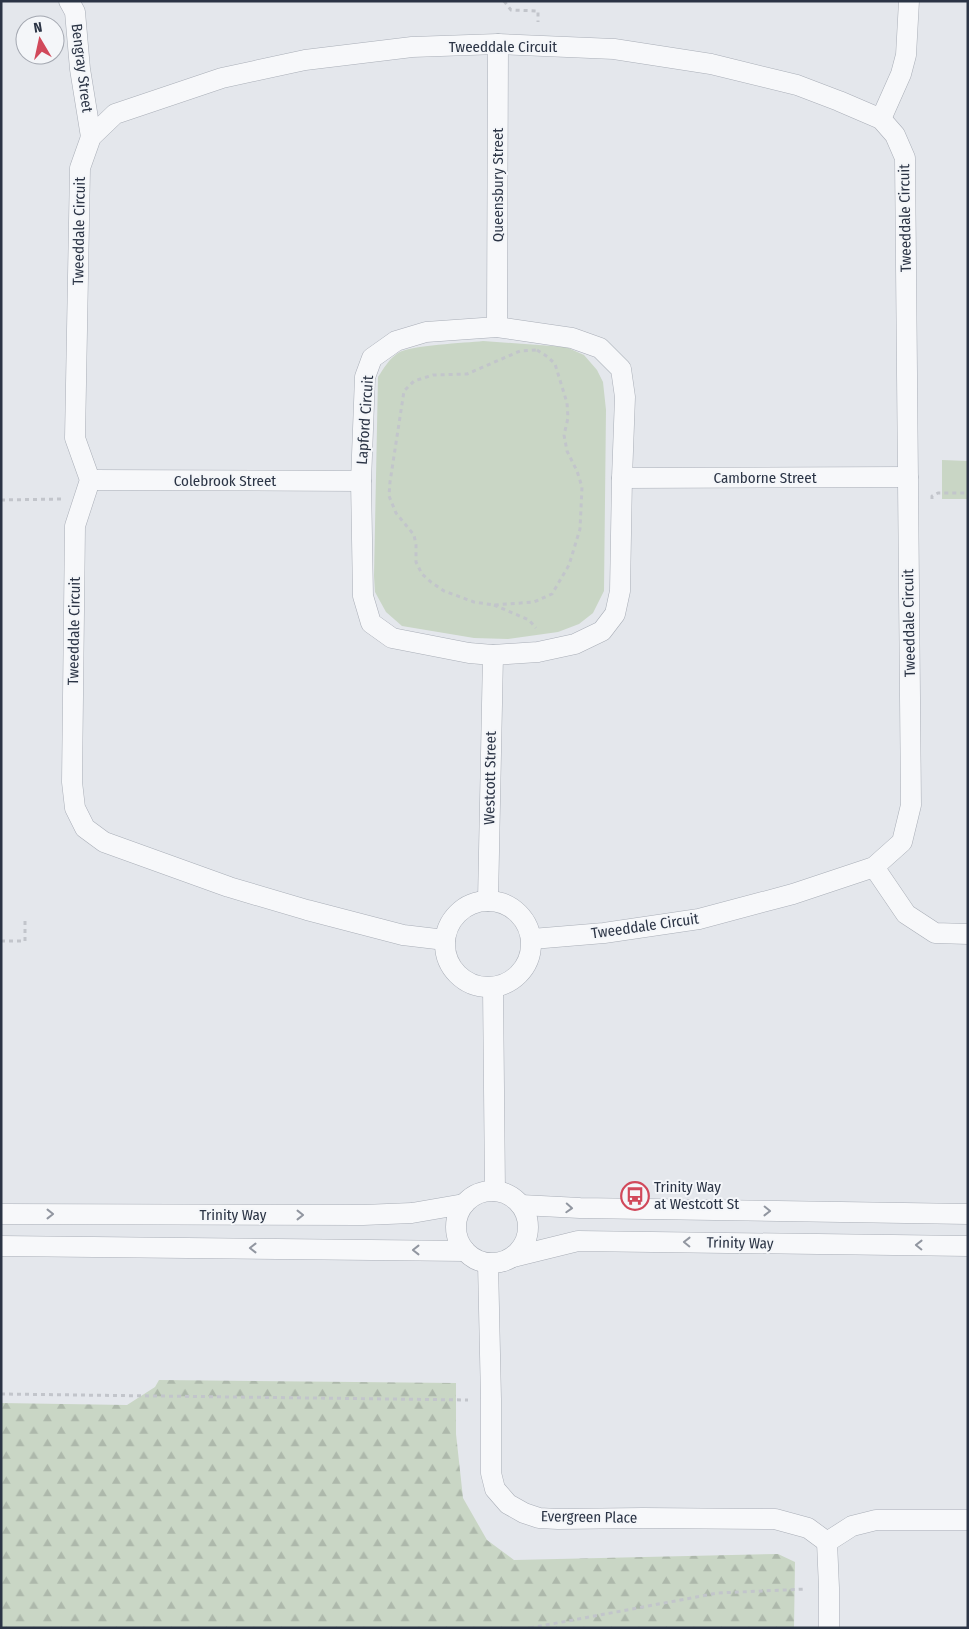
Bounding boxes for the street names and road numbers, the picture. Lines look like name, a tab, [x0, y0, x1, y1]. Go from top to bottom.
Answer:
street label: Bengray Street	[68, 22, 96, 114]
street label: Tweeddale Circuit	[449, 38, 557, 56]
street label: Queensbury Street	[489, 128, 507, 242]
street label: Tweeddale Circuit	[895, 164, 915, 272]
street label: Tweeddale Circuit	[69, 177, 89, 285]
street label: Lapford Circuit	[353, 375, 377, 465]
street label: Camborne Street	[713, 469, 817, 487]
street label: Colebrook Street	[174, 472, 276, 490]
street label: Tweeddale Circuit	[899, 569, 919, 677]
street label: Tweeddale Circuit	[64, 577, 84, 685]
street label: Westcott Street	[480, 731, 500, 825]
street label: Tweeddale Circuit	[590, 910, 700, 942]
street label: Trinity Way	[200, 1206, 267, 1224]
street label: Trinity Way	[706, 1233, 774, 1253]
street label: Evergreen Place	[541, 1507, 637, 1527]

